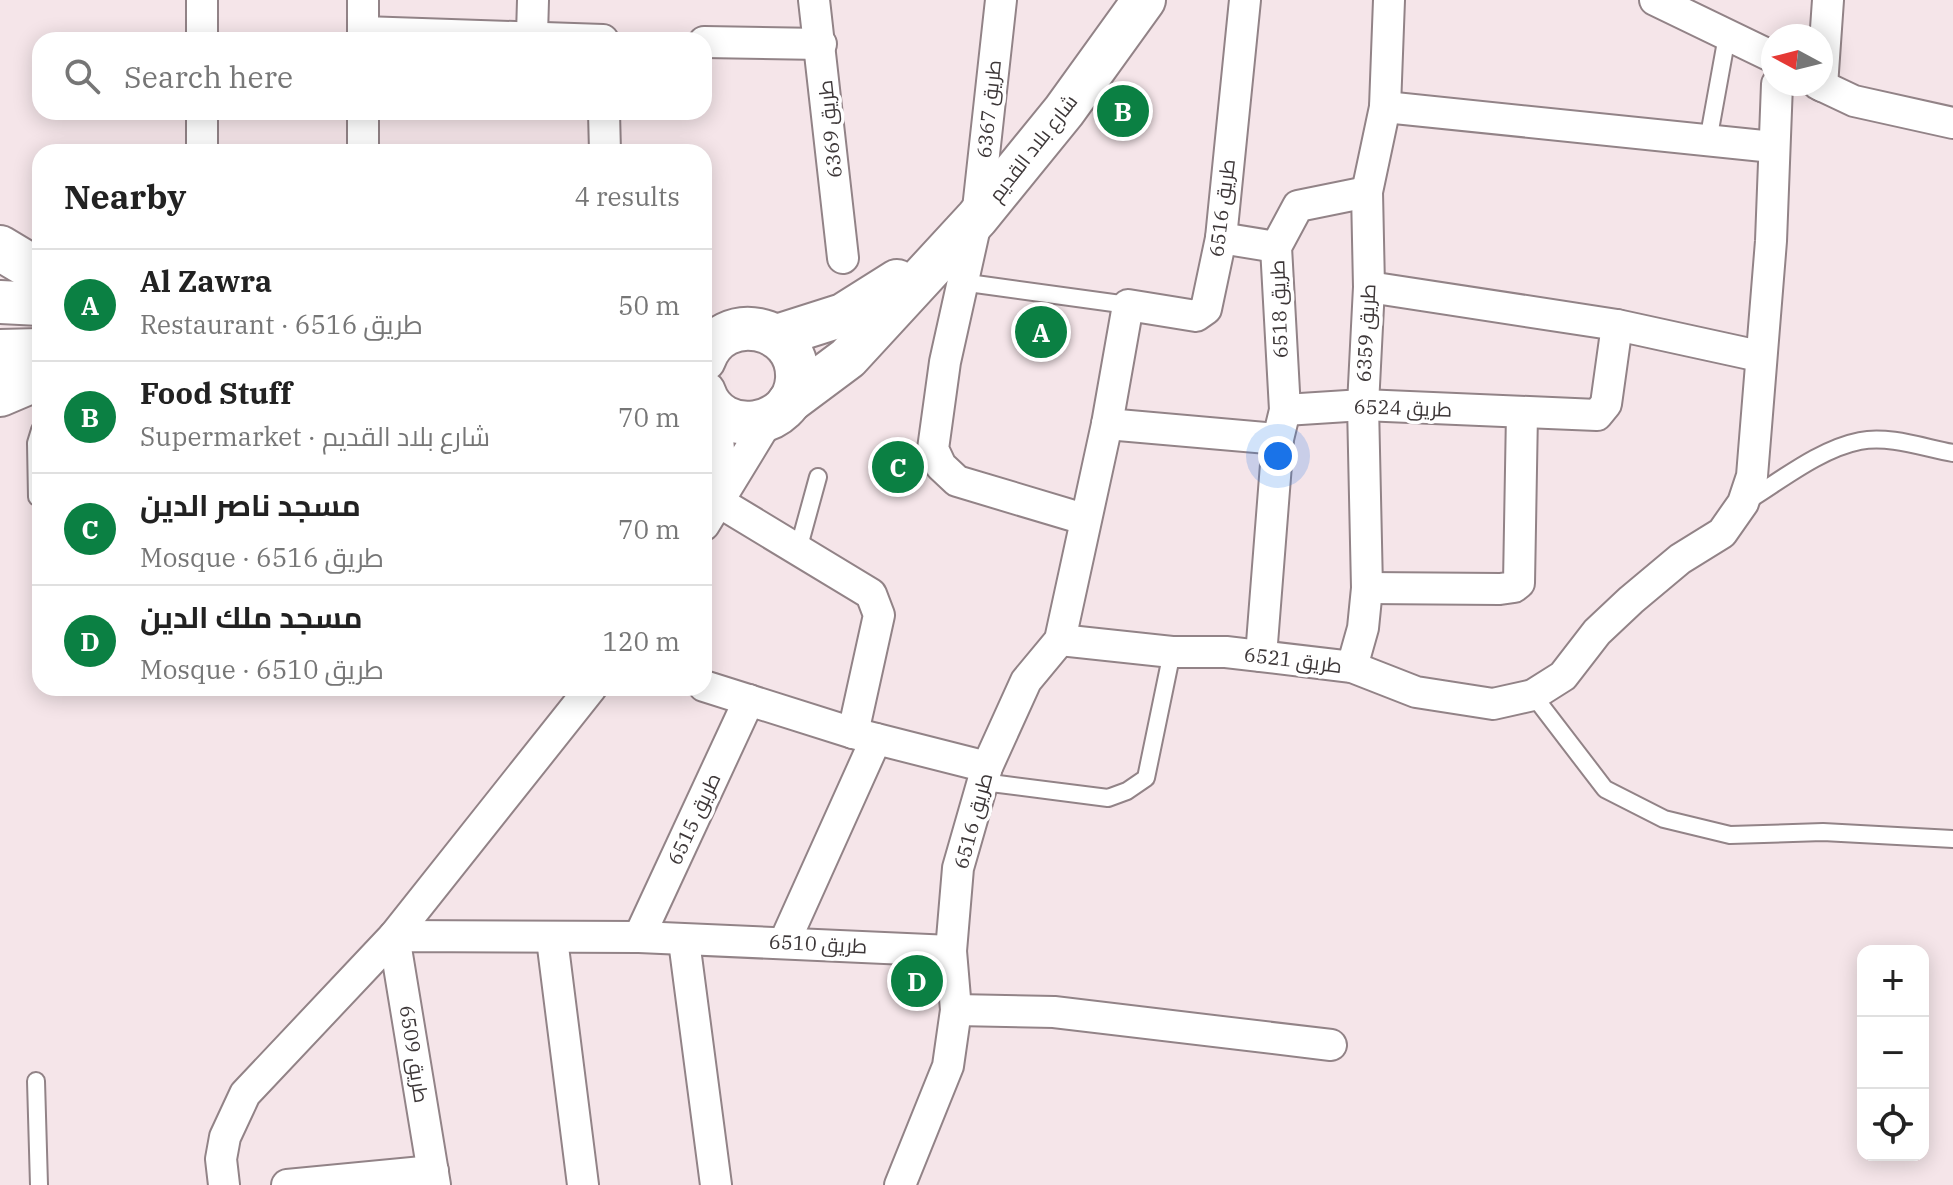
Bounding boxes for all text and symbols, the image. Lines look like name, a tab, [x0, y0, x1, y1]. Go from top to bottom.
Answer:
north arrow	[1761, 24, 1833, 96]
search box	[32, 32, 712, 120]
icon: search	[60, 54, 104, 98]
text: Search here	[124, 57, 293, 96]
street label: طريق 6367	[970, 59, 1007, 159]
street label: طريق 6369	[811, 79, 848, 179]
pin: B	[1097, 81, 1149, 141]
street label: شارع بلاد القديم	[982, 88, 1084, 208]
street label: طريق 6516	[1202, 157, 1241, 258]
text: Nearby	[64, 174, 186, 218]
text: 4 results	[574, 179, 680, 213]
street label: طريق 6518	[1263, 259, 1294, 359]
text: Al Zawra	[140, 261, 272, 300]
street label: طريق 6359	[1349, 283, 1382, 383]
text: A	[81, 288, 99, 322]
text: 50 m	[618, 288, 680, 322]
pin: A	[1015, 302, 1067, 362]
text: Restaurant · طريق 6516	[140, 307, 423, 341]
text: Food Stuff	[140, 373, 292, 412]
street label: طريق 6524	[1353, 392, 1453, 423]
text: B	[81, 400, 99, 434]
text: 70 m	[618, 400, 680, 434]
text: Supermarket · شارع بلاد القديم	[140, 419, 490, 453]
your location	[1258, 436, 1298, 476]
pin: C	[872, 437, 924, 497]
text: مسجد ناصر الدين	[140, 485, 361, 524]
text: C	[81, 512, 99, 546]
text: 70 m	[618, 512, 680, 546]
text: Mosque · طريق 6516	[140, 540, 384, 574]
text: مسجد ملك الدين	[140, 597, 363, 636]
text: D	[80, 624, 100, 658]
text: 120 m	[602, 624, 680, 658]
street label: طريق 6521	[1243, 640, 1344, 679]
text: Mosque · طريق 6510	[140, 652, 384, 686]
street label: طريق 6515	[661, 769, 727, 869]
street label: طريق 6516	[947, 770, 998, 872]
street label: طريق 6510	[768, 927, 868, 960]
map controls	[1857, 945, 1929, 1161]
button: +	[1857, 945, 1929, 1017]
pin: D	[891, 951, 943, 1011]
street label: طريق 6509	[393, 1003, 436, 1105]
button: −	[1857, 1017, 1929, 1089]
button: locate	[1857, 1089, 1929, 1161]

